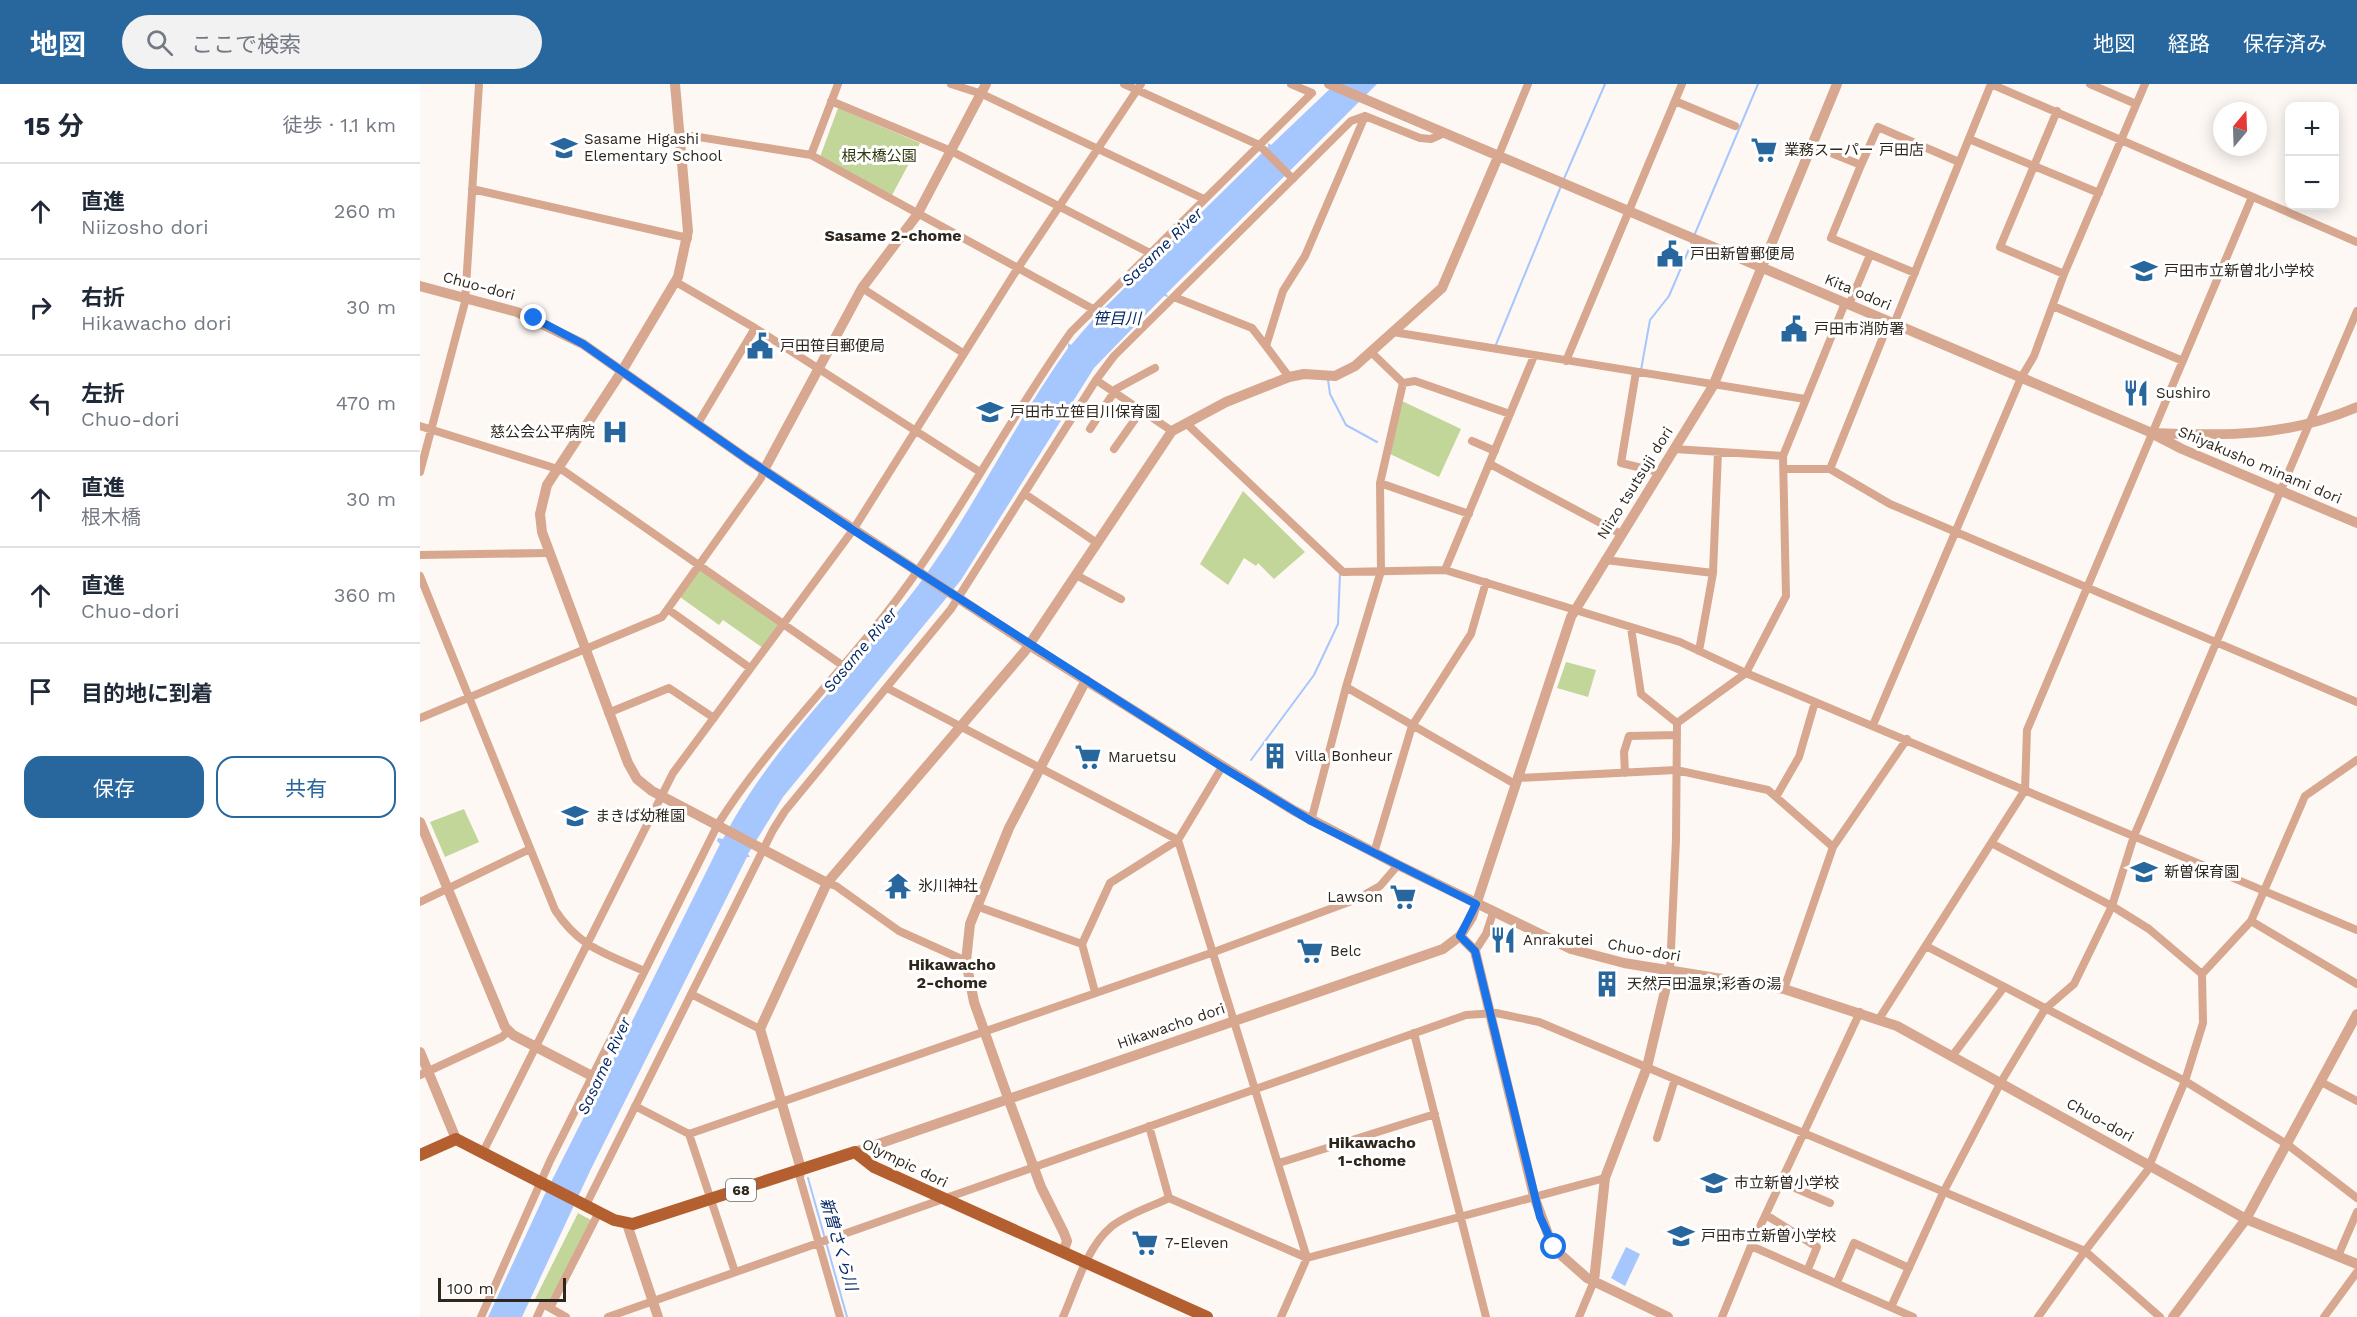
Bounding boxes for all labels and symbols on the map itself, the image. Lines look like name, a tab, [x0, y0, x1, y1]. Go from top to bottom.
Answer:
north arrow	[2213, 102, 2267, 156]
place label: Sasame Higashi Elementary School	[584, 130, 723, 165]
school or university icon: Sasame Higashi Elementary School	[549, 133, 579, 163]
supermarket icon: 業務スーパー 戸田店	[1749, 135, 1779, 165]
place label: 業務スーパー 戸田店	[1784, 141, 1924, 159]
park label: 根木橋公園	[841, 147, 917, 165]
water label: Sasame River	[1118, 203, 1207, 290]
district label: Sasame 2-chome	[825, 226, 961, 245]
public building icon: 戸田新曽郵便局	[1655, 239, 1685, 269]
place label: 戸田新曽郵便局	[1690, 245, 1795, 263]
school or university icon: 戸田市立新曽北小学校	[2129, 256, 2159, 286]
place label: 戸田市立新曽北小学校	[2164, 262, 2314, 280]
street label: Chuo-dori	[441, 268, 517, 304]
street label: Kita odori	[1822, 270, 1894, 314]
route end	[520, 304, 546, 330]
water label: 笹目川	[1093, 309, 1143, 328]
public building icon: 戸田市消防署	[1779, 314, 1809, 344]
place label: 戸田市消防署	[1814, 320, 1904, 338]
public building icon: 戸田笹目郵便局	[745, 331, 775, 361]
place label: 戸田笹目郵便局	[780, 337, 885, 355]
restaurant icon: Sushiro	[2121, 378, 2151, 408]
place label: Sushiro	[2156, 384, 2211, 402]
school or university icon: 戸田市立笹目川保育園	[975, 397, 1005, 427]
place label: 戸田市立笹目川保育園	[1010, 403, 1160, 421]
hospital icon: 慈公会公平病院	[600, 417, 630, 447]
street label: Shiyakusho minami dori	[2175, 422, 2345, 508]
place label: 慈公会公平病院	[490, 423, 595, 441]
street label: Niizo tsutsuji dori	[1593, 423, 1677, 543]
water label: Sasame River	[819, 603, 902, 696]
building icon: Villa Bonheur	[1260, 741, 1290, 771]
supermarket icon: Maruetsu	[1073, 742, 1103, 772]
place label: Villa Bonheur	[1295, 747, 1393, 765]
place label: Maruetsu	[1108, 748, 1176, 766]
school or university icon: まきば幼稚園	[560, 801, 590, 831]
place label: まきば幼稚園	[595, 807, 685, 825]
school or university icon: 新曽保育園	[2129, 857, 2159, 887]
place label: 新曽保育園	[2164, 863, 2239, 881]
temple icon: 氷川神社	[883, 871, 913, 901]
place label: 氷川神社	[918, 877, 978, 895]
supermarket icon: Lawson	[1388, 882, 1418, 912]
place label: Lawson	[1327, 888, 1383, 906]
restaurant icon: Anrakutei	[1488, 925, 1518, 955]
place label: Anrakutei	[1523, 931, 1593, 949]
street label: Chuo-dori	[1606, 935, 1682, 965]
supermarket icon: Belc	[1295, 936, 1325, 966]
place label: Belc	[1330, 942, 1361, 960]
district label: Hikawacho 2-chome	[908, 955, 996, 992]
building icon: 天然戸田温泉;彩香の湯	[1592, 969, 1622, 999]
place label: 天然戸田温泉;彩香の湯	[1627, 975, 1781, 993]
street label: Hikawacho dori	[1115, 999, 1227, 1053]
water label: Sasame River	[573, 1014, 635, 1118]
street label: Chuo-dori	[2063, 1094, 2137, 1146]
district label: Hikawacho 1-chome	[1328, 1133, 1416, 1170]
street label: Olympic dori	[859, 1135, 951, 1191]
school or university icon: 市立新曽小学校	[1699, 1168, 1729, 1198]
place label: 市立新曽小学校	[1734, 1174, 1839, 1192]
road number: 68	[726, 1179, 756, 1201]
water label: 新曽さくら川	[817, 1195, 862, 1295]
school or university icon: 戸田市立新曽小学校	[1666, 1221, 1696, 1251]
place label: 戸田市立新曽小学校	[1701, 1227, 1836, 1245]
supermarket icon: 7-Eleven	[1130, 1228, 1160, 1258]
route start	[1540, 1233, 1566, 1259]
place label: 7-Eleven	[1165, 1234, 1229, 1252]
scale bar	[438, 1275, 566, 1302]

